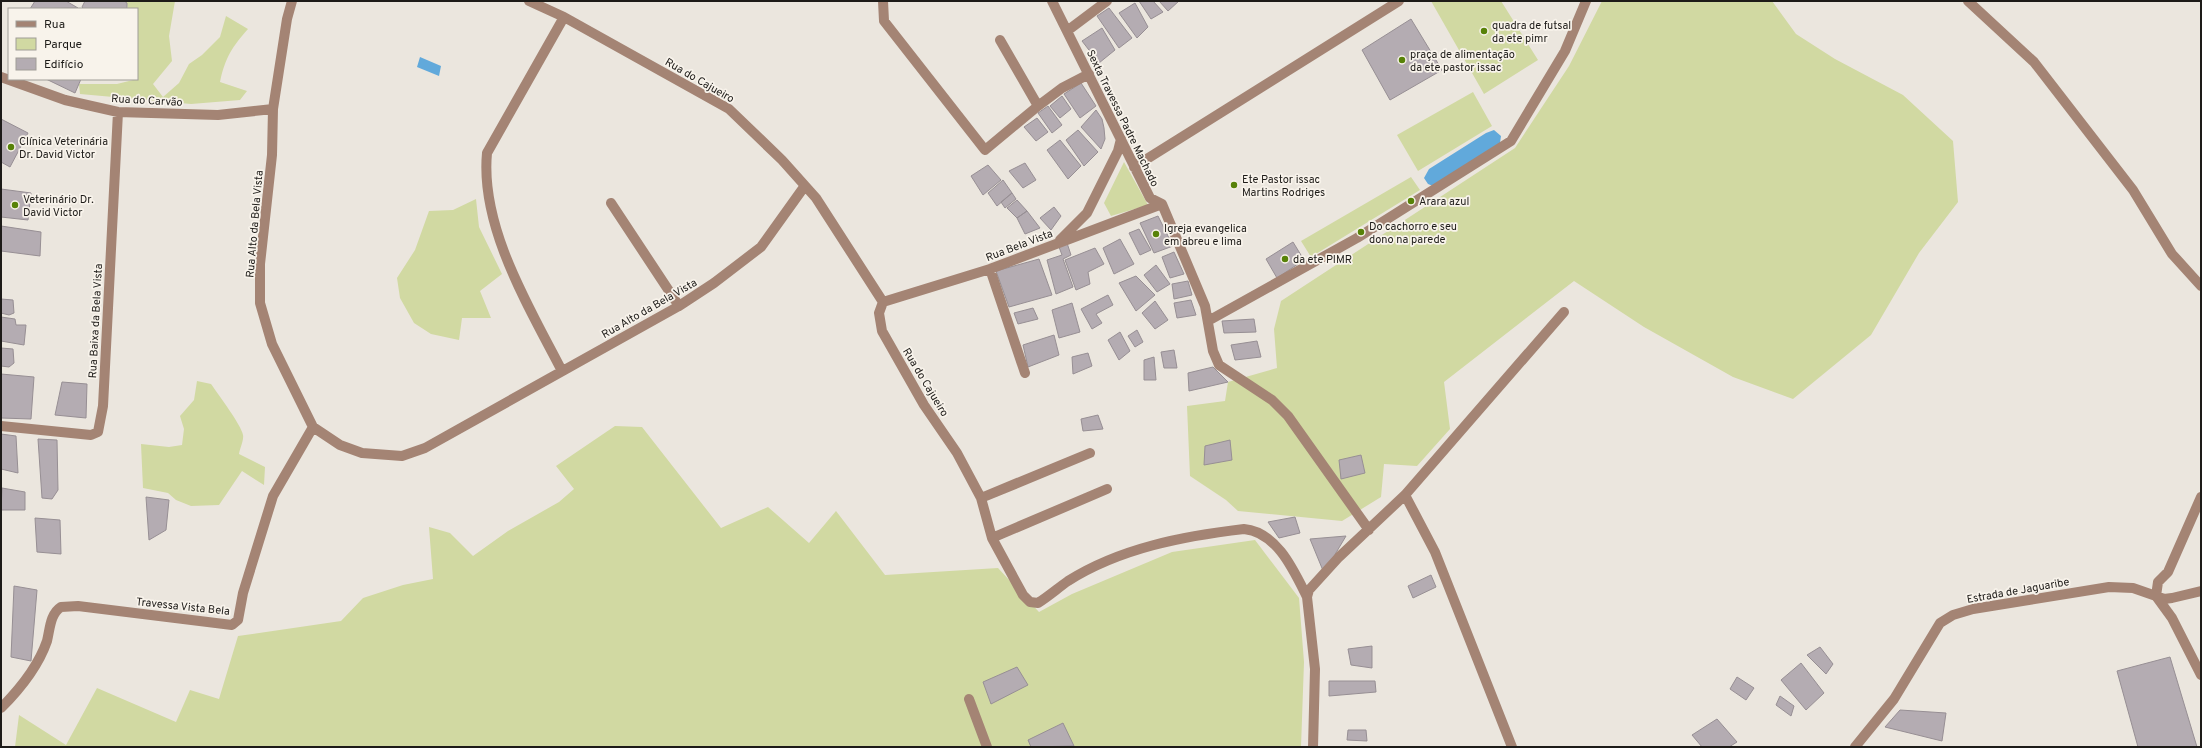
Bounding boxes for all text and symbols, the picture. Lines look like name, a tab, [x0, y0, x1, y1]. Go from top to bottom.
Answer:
legend	[8, 8, 138, 80]
text: Rua	[44, 17, 65, 33]
place label: quadra de futsal da ete pimr	[1492, 19, 1571, 46]
marker: quadra de futsal da ete pimr	[1479, 26, 1489, 36]
text: Parque	[44, 37, 82, 53]
street label: Sexta Travessa Padre Machado	[1083, 48, 1161, 189]
place label: praça de alimentação da ete pastor issac	[1410, 48, 1515, 75]
street label: Rua do Cajueiro	[662, 55, 737, 106]
marker: praça de alimentação da ete pastor issac	[1397, 55, 1407, 65]
text: Edifício	[44, 57, 84, 73]
street label: Rua do Carvão	[111, 92, 183, 110]
place label: Clínica Veterinária Dr. David Victor	[19, 135, 108, 162]
marker: Clínica Veterinária Dr. David Victor	[6, 142, 16, 152]
street label: Rua Alto da Bela Vista	[243, 170, 267, 278]
place label: Ete Pastor issac Martins Rodriges	[1242, 173, 1325, 200]
marker: Ete Pastor issac Martins Rodriges	[1229, 180, 1239, 190]
place label: Veterinário Dr. David Victor	[23, 193, 94, 220]
place label: Arara azul	[1419, 195, 1469, 209]
marker: Arara azul	[1406, 196, 1416, 206]
marker: Veterinário Dr. David Victor	[10, 200, 20, 210]
place label: Do cachorro e seu dono na parede	[1369, 220, 1457, 247]
place label: Igreja evangelica em abreu e lima	[1164, 222, 1247, 249]
street label: Rua Bela Vista	[984, 227, 1055, 265]
marker: Do cachorro e seu dono na parede	[1356, 227, 1366, 237]
marker: Igreja evangelica em abreu e lima	[1151, 229, 1161, 239]
place label: da ete PIMR	[1293, 253, 1352, 267]
marker: da ete PIMR	[1280, 254, 1290, 264]
street label: Rua Baixa da Bela Vista	[86, 263, 106, 379]
street label: Rua Alto da Bela Vista	[599, 276, 700, 342]
street label: Rua do Cajueiro	[899, 346, 951, 419]
street label: Estrada de Jaguaribe	[1966, 575, 2071, 607]
street label: Travessa Vista Bela	[135, 595, 231, 619]

